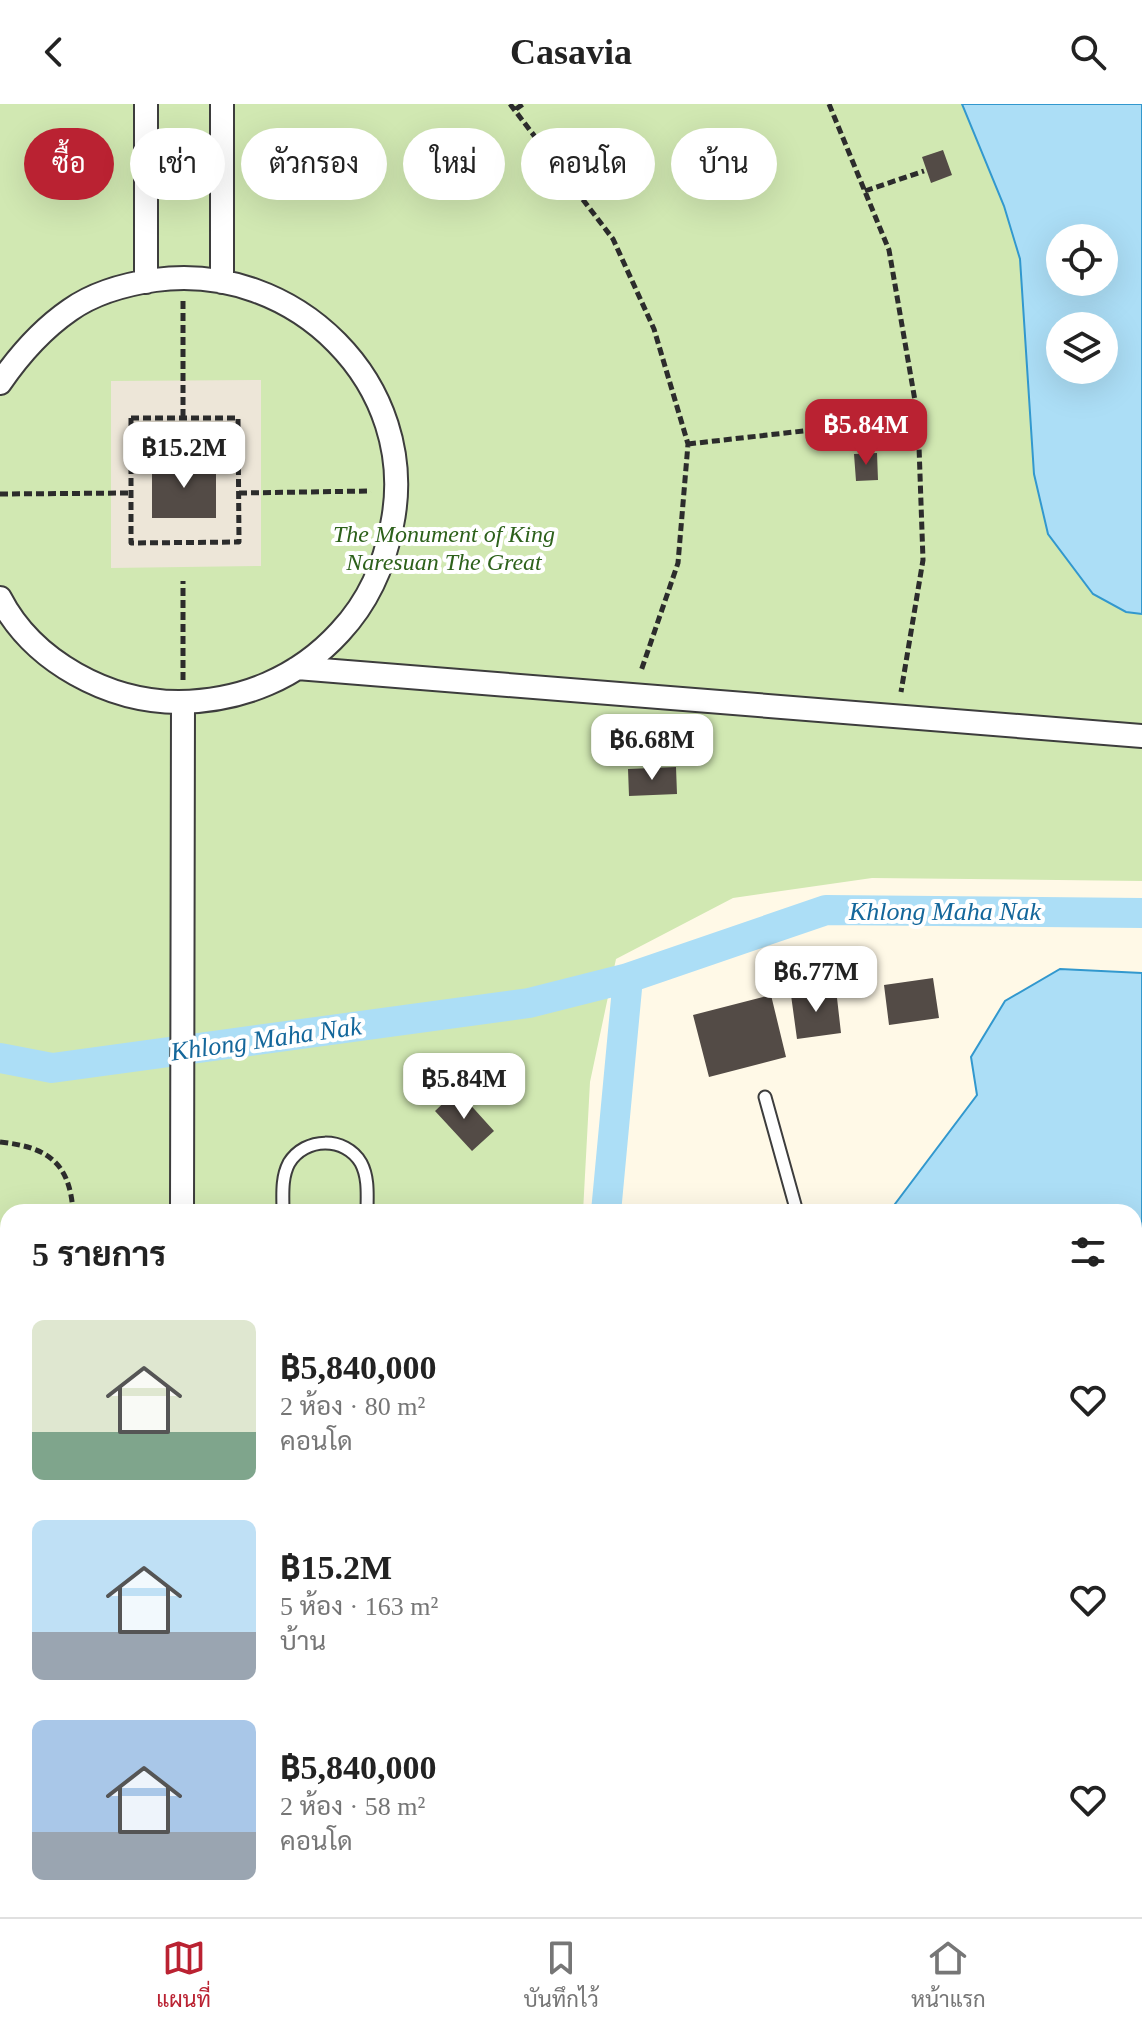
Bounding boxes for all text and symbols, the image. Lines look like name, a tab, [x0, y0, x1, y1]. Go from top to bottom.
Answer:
icon: back	[32, 30, 76, 74]
icon: search	[1066, 30, 1110, 74]
text: Casavia	[510, 32, 632, 72]
chip: ซื้อ	[24, 128, 114, 200]
chip: เช่า	[130, 128, 225, 200]
chip: ตัวกรอง	[241, 128, 387, 200]
chip: ใหม่	[403, 128, 505, 200]
chip: คอนโด	[521, 128, 655, 200]
chip: บ้าน	[671, 128, 777, 200]
map controls	[1046, 224, 1118, 384]
button: locate	[1046, 224, 1118, 296]
button: layers	[1046, 312, 1118, 384]
pin: ฿5.84M	[801, 399, 931, 467]
text: ฿5.84M	[823, 410, 909, 439]
pin: ฿15.2M	[119, 422, 249, 490]
text: ฿15.2M	[141, 433, 227, 462]
park label: The Monument of King Naresuan The Great	[333, 521, 555, 575]
pin: ฿6.68M	[587, 714, 717, 782]
text: ฿6.68M	[609, 725, 695, 754]
water label: Khlong Maha Nak	[848, 897, 1042, 926]
pin: ฿6.77M	[751, 946, 881, 1014]
text: ฿6.77M	[773, 957, 859, 986]
water label: Khlong Maha Nak	[168, 1011, 364, 1067]
pin: ฿5.84M	[399, 1053, 529, 1121]
text: ฿5.84M	[421, 1064, 507, 1093]
icon: filters	[1066, 1230, 1110, 1274]
text: 5 รายการ	[32, 1236, 166, 1273]
text: ฿5,840,000	[280, 1349, 437, 1386]
icon: home	[96, 1352, 192, 1448]
icon: heart	[1066, 1378, 1110, 1422]
text: 2 ห้อง · 80 m²	[280, 1392, 425, 1421]
text: คอนโด	[280, 1427, 353, 1456]
text: ฿15.2M	[280, 1549, 392, 1586]
icon: home	[96, 1552, 192, 1648]
icon: heart	[1066, 1578, 1110, 1622]
text: 5 ห้อง · 163 m²	[280, 1592, 438, 1621]
text: บ้าน	[280, 1627, 326, 1656]
text: ฿5,840,000	[280, 1749, 437, 1786]
icon: home	[96, 1752, 192, 1848]
icon: heart	[1066, 1778, 1110, 1822]
text: 2 ห้อง · 58 m²	[280, 1792, 425, 1821]
text: คอนโด	[280, 1827, 353, 1856]
tab: แผนที่	[156, 1936, 211, 2013]
tab: บันทึกไว้	[523, 1936, 599, 2013]
tab: หน้าแรก	[911, 1936, 986, 2013]

